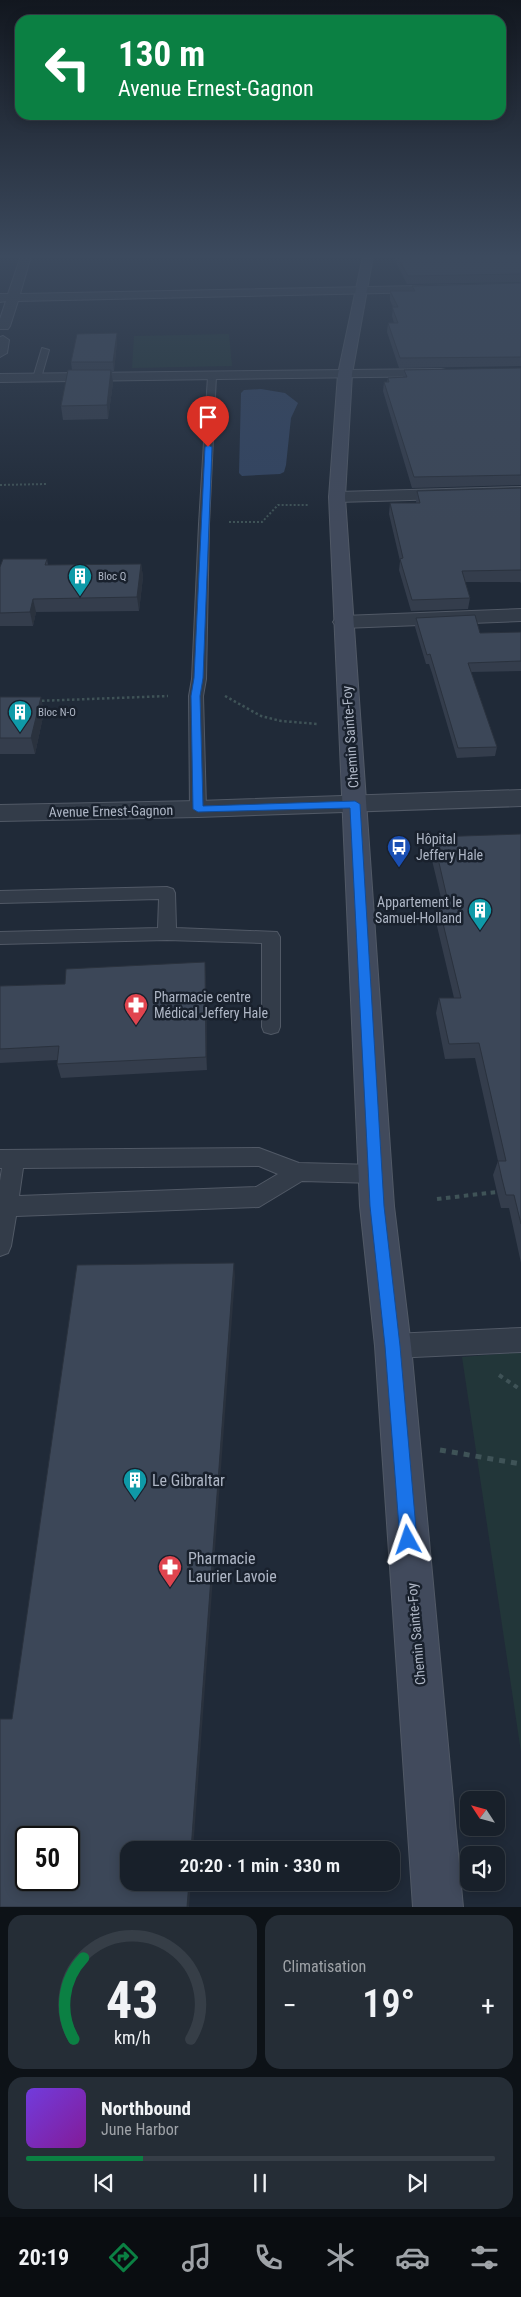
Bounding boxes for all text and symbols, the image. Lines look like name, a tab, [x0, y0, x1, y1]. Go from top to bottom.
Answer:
text: 130 m	[118, 34, 205, 75]
icon: left	[35, 35, 100, 100]
text: Avenue Ernest-Gagnon	[118, 76, 314, 101]
pin	[187, 396, 229, 447]
icon: arrive	[194, 403, 222, 431]
building icon: Bloc Q	[67, 563, 93, 597]
place label: Bloc Q	[98, 570, 126, 583]
street label: Chemin Sainte-Foy	[338, 685, 362, 789]
building icon: Bloc N-O	[7, 699, 33, 733]
place label: Bloc N-O	[38, 706, 76, 719]
street label: Avenue Ernest-Gagnon	[49, 802, 173, 820]
place label: Hôpital Jeffery Hale	[416, 831, 484, 863]
bus stop icon: Hôpital Jeffery Hale	[386, 834, 412, 868]
place label: Appartement le Samuel-Holland	[375, 894, 462, 926]
building icon: Appartement le Samuel-Holland	[467, 897, 493, 931]
place label: Pharmacie centre Médical Jeffery Hale	[154, 989, 269, 1021]
pharmacy icon: Pharmacie centre Médical Jeffery Hale	[123, 992, 149, 1026]
building icon: Le Gibraltar	[122, 1467, 148, 1501]
place label: Le Gibraltar	[152, 1471, 225, 1490]
position arrow	[381, 1513, 433, 1565]
place label: Pharmacie Laurier Lavoie	[188, 1549, 277, 1586]
pharmacy icon: Pharmacie Laurier Lavoie	[157, 1554, 183, 1588]
street label: Chemin Sainte-Foy	[404, 1582, 428, 1686]
north arrow	[460, 1791, 505, 1836]
map controls	[460, 1791, 505, 1891]
speed limit sign: 50	[15, 1826, 80, 1891]
button: sound	[460, 1846, 505, 1891]
text: 20:20 · 1 min · 330 m	[180, 1854, 340, 1877]
text: Climatisation	[283, 1957, 366, 1976]
text: 43	[106, 1970, 159, 2031]
text: 19°	[362, 1982, 415, 2026]
text: −	[283, 1989, 297, 2022]
text: +	[481, 1989, 495, 2022]
text: km/h	[114, 2027, 151, 2048]
text: Northbound	[101, 2097, 191, 2120]
text: June Harbor	[101, 2120, 179, 2139]
icon: previous	[90, 2169, 118, 2197]
icon: pause	[246, 2169, 274, 2197]
icon: next	[403, 2169, 431, 2197]
icon: directions	[106, 2240, 141, 2275]
icon: music	[179, 2240, 214, 2275]
icon: phone	[251, 2240, 286, 2275]
icon: climate	[323, 2240, 358, 2275]
icon: car	[395, 2240, 430, 2275]
icon: filters	[467, 2240, 502, 2275]
text: 20:19	[19, 2245, 69, 2270]

